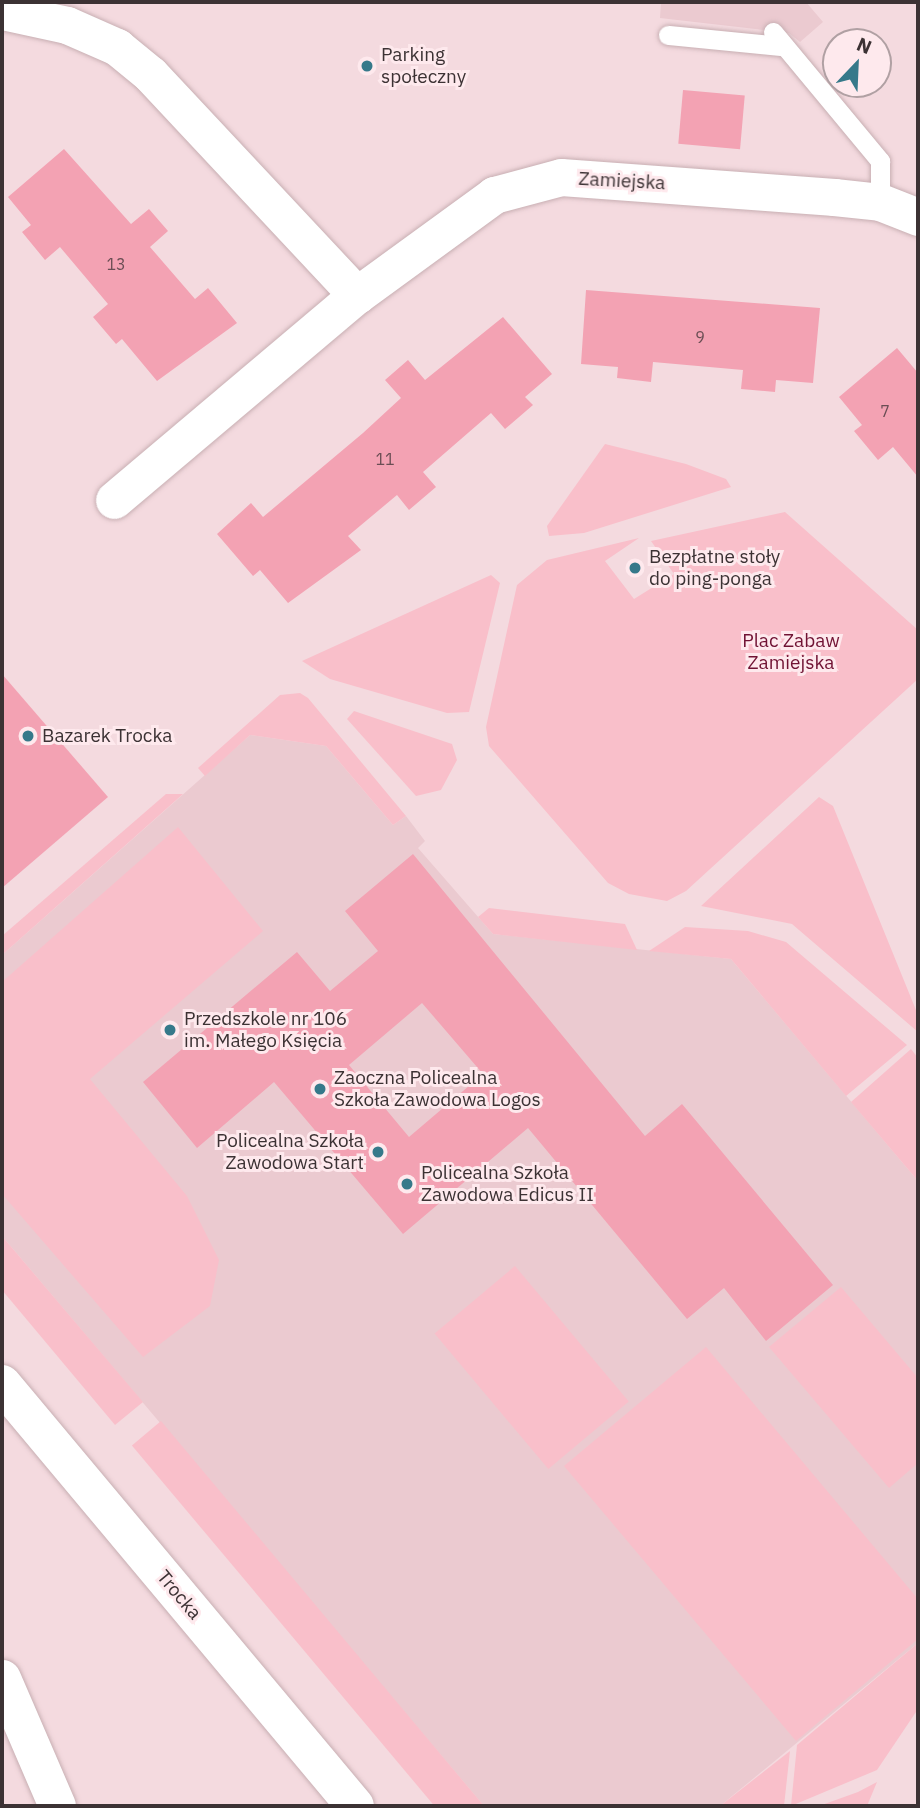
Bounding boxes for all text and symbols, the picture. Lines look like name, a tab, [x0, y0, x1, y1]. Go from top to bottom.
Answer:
north arrow	[822, 28, 892, 98]
text: N	[853, 32, 875, 59]
place label: Parking społeczny	[381, 44, 466, 88]
marker: Parking społeczny	[359, 58, 375, 74]
street label: Zamiejska	[578, 167, 666, 195]
house number: 13	[106, 254, 126, 274]
house number: 9	[695, 327, 705, 347]
house number: 7	[880, 401, 890, 421]
house number: 11	[375, 449, 395, 469]
place label: Bezpłatne stoły do ping-ponga	[649, 546, 780, 590]
marker: Bezpłatne stoły do ping-ponga	[627, 560, 643, 576]
park label: Plac Zabaw Zamiejska	[742, 630, 840, 674]
place label: Bazarek Trocka	[42, 725, 172, 747]
marker: Bazarek Trocka	[20, 728, 36, 744]
place label: Przedszkole nr 106 im. Małego Księcia	[184, 1008, 347, 1052]
marker: Przedszkole nr 106 im. Małego Księcia	[162, 1022, 178, 1038]
place label: Zaoczna Policealna Szkoła Zawodowa Logos	[334, 1067, 541, 1111]
marker: Zaoczna Policealna Szkoła Zawodowa Logos	[312, 1081, 328, 1097]
place label: Policealna Szkoła Zawodowa Start	[216, 1130, 364, 1174]
marker: Policealna Szkoła Zawodowa Start	[370, 1144, 386, 1160]
place label: Policealna Szkoła Zawodowa Edicus II	[421, 1162, 594, 1206]
marker: Policealna Szkoła Zawodowa Edicus II	[399, 1176, 415, 1192]
street label: Trocka	[152, 1566, 206, 1624]

